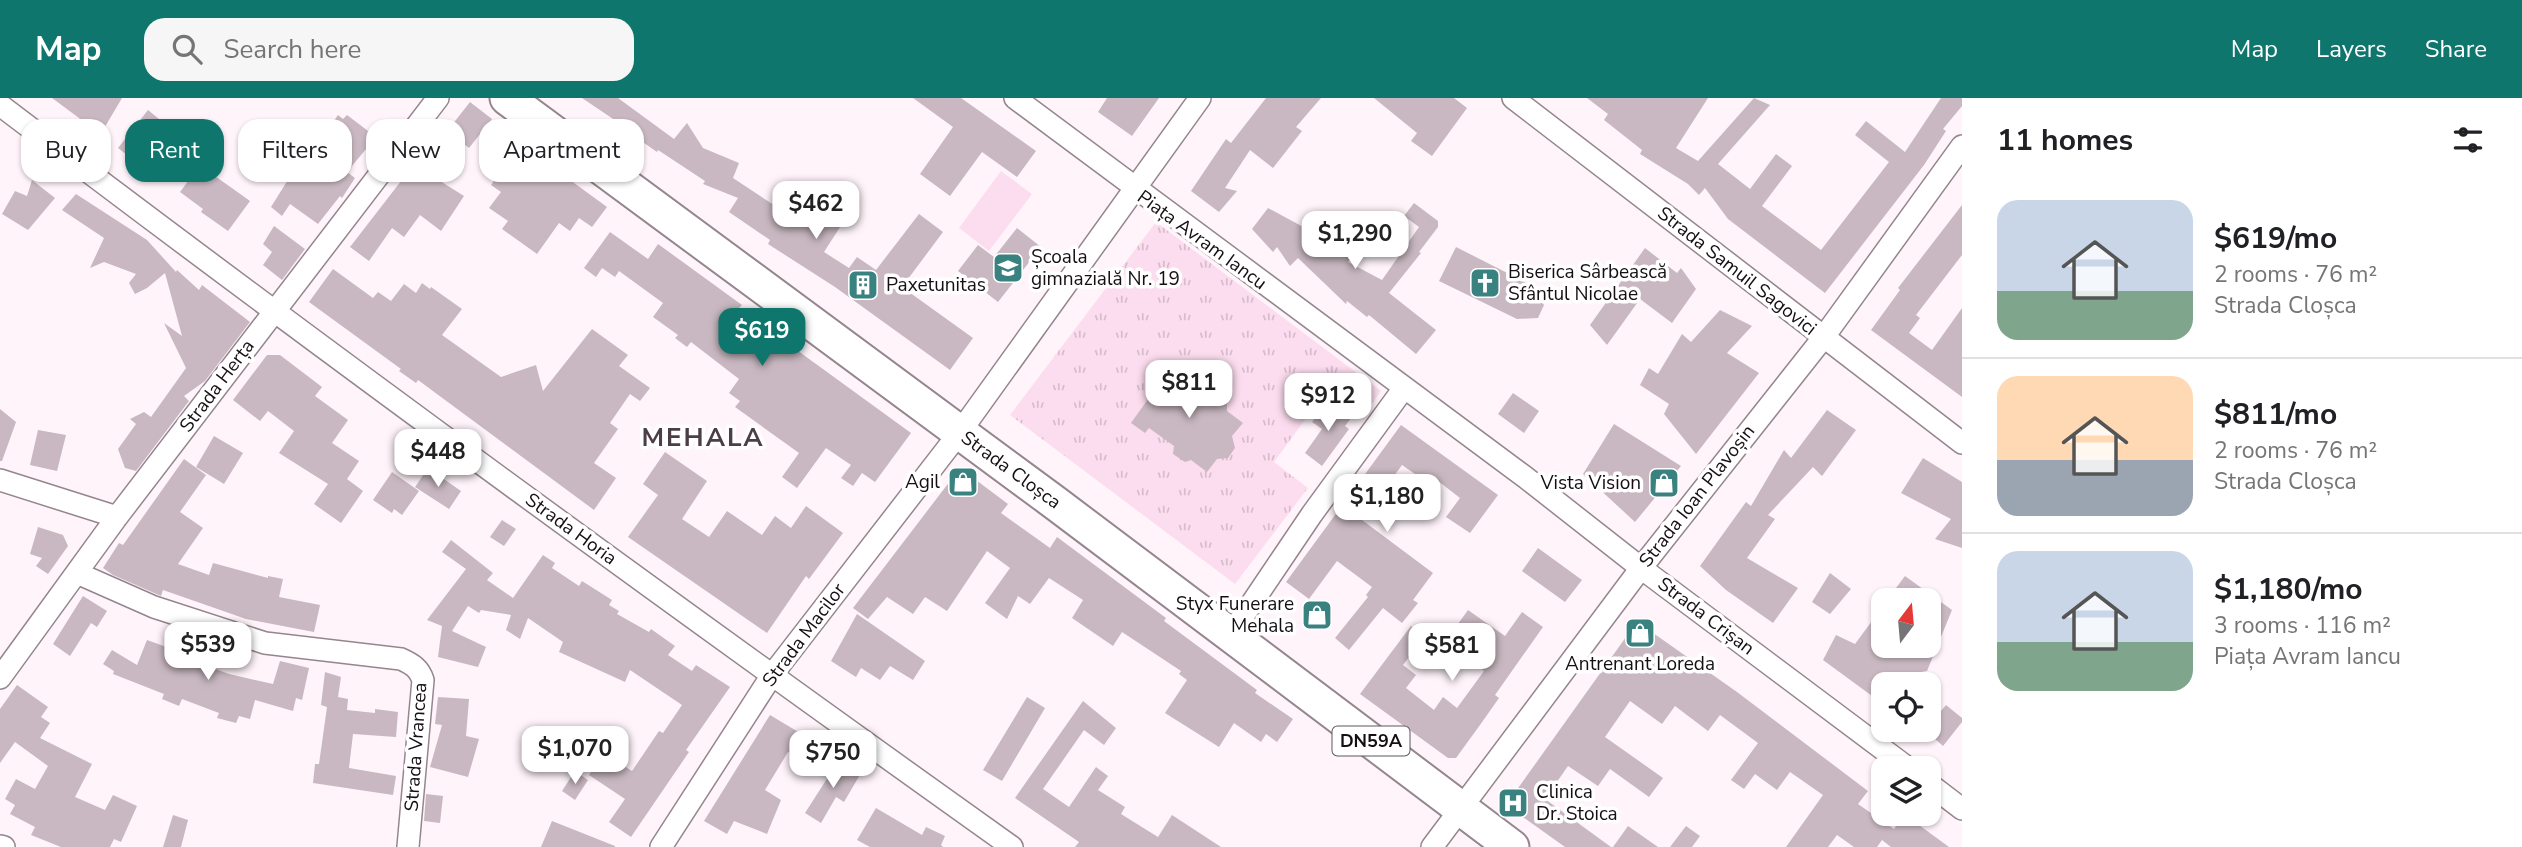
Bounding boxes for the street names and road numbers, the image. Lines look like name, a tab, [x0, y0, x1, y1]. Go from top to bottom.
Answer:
street label: Piața Avram Iancu	[1132, 184, 1272, 296]
street label: Strada Samuil Sagovici	[1652, 201, 1822, 341]
street label: Strada Herța	[174, 334, 260, 438]
street label: Strada Ioan Plavoșin	[1633, 419, 1761, 573]
street label: Strada Cloșca	[956, 425, 1066, 515]
street label: Strada Horia	[520, 487, 622, 571]
street label: Strada Crișan	[1652, 571, 1760, 661]
street label: Strada Macilor	[756, 578, 852, 692]
street label: Strada Vrancea	[399, 682, 433, 812]
road number: DN59A	[1332, 726, 1410, 756]

